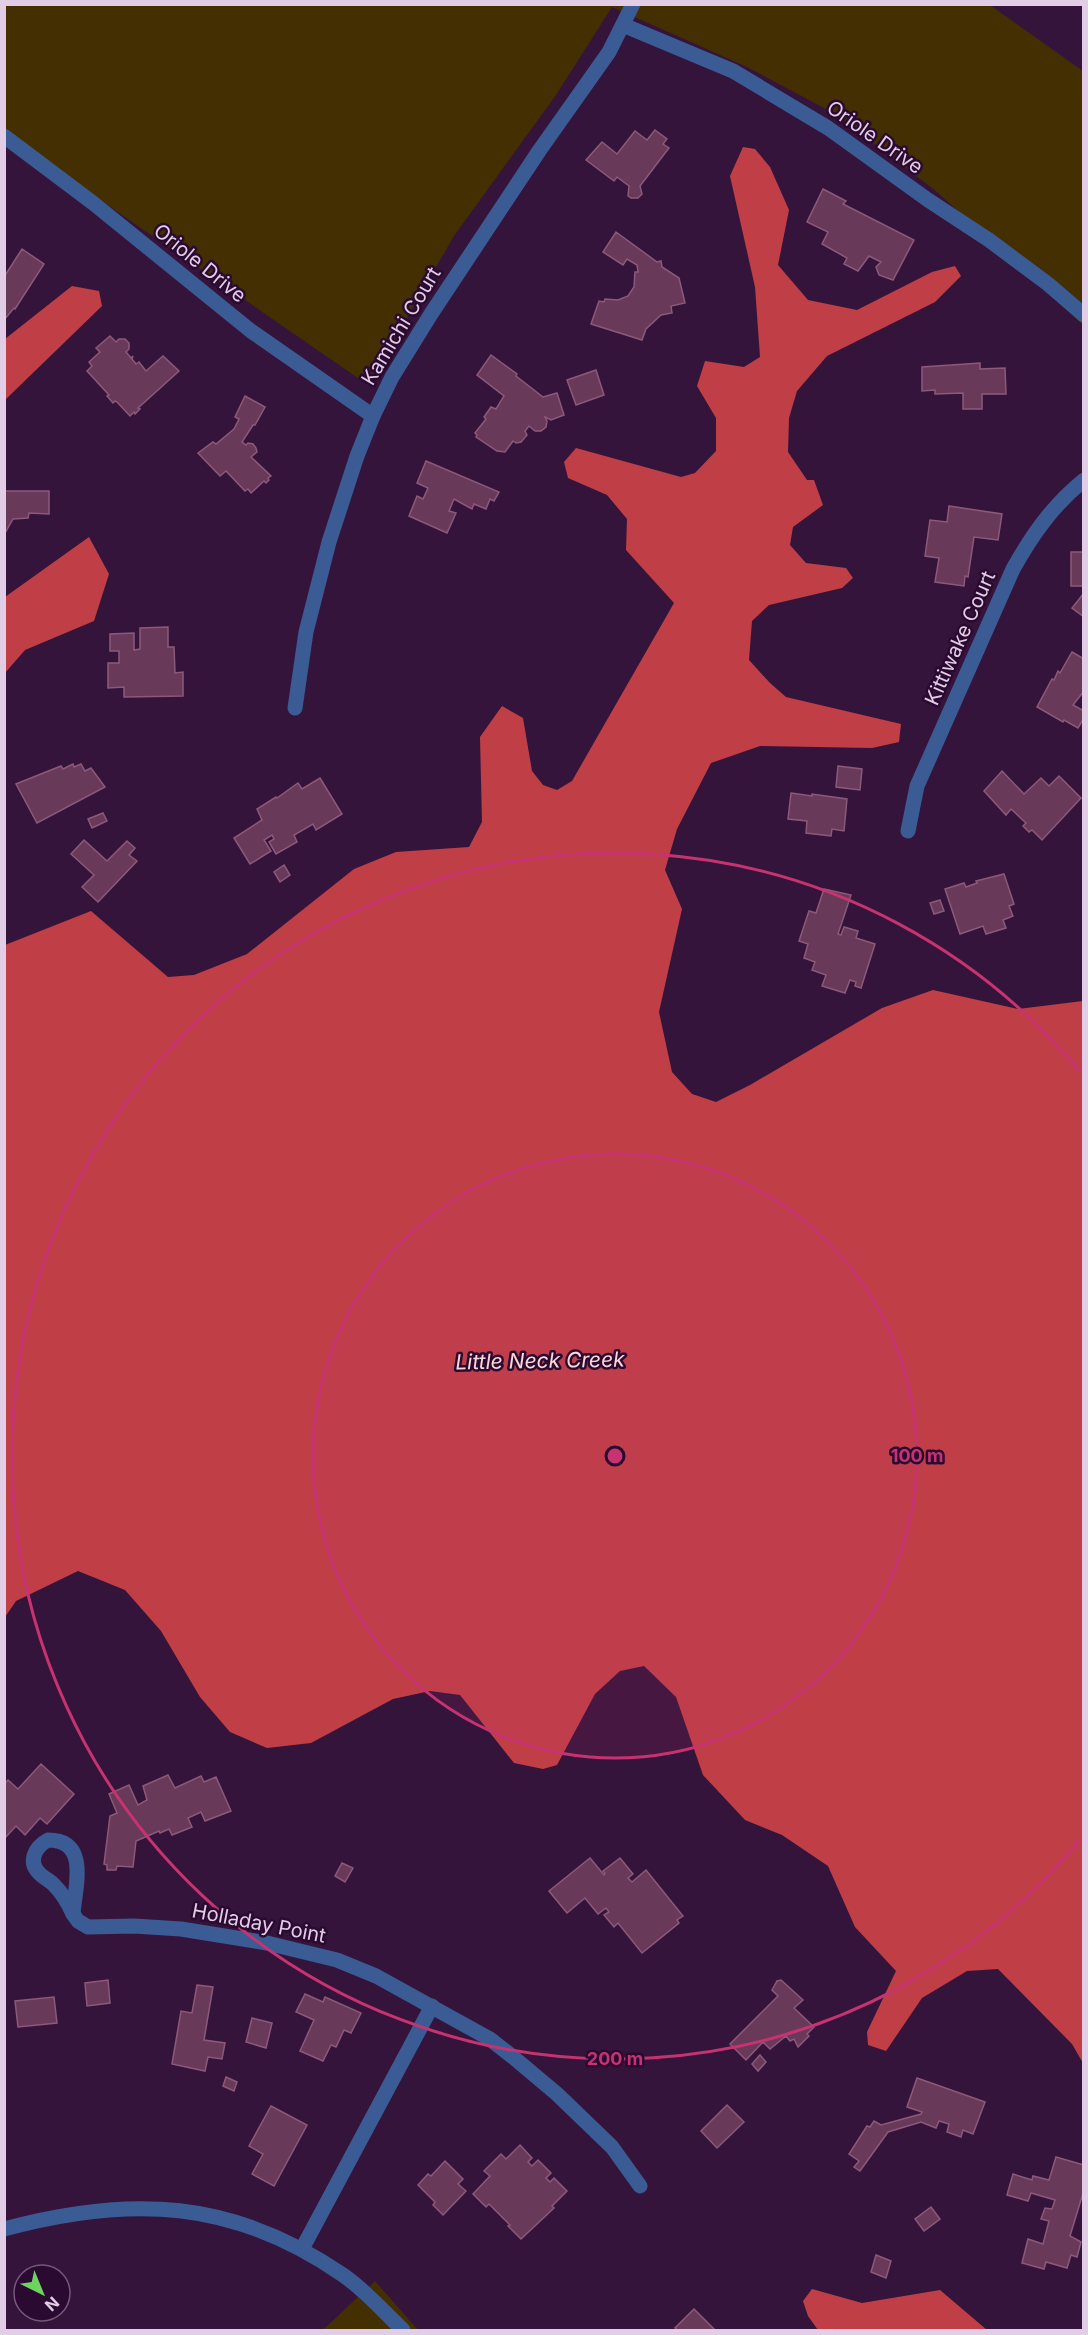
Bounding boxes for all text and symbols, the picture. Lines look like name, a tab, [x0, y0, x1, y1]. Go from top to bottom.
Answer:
street label: Oriole Drive	[822, 95, 928, 179]
street label: Oriole Drive	[149, 219, 251, 307]
street label: Kamichi Court	[356, 262, 446, 389]
street label: Kittiwake Court	[920, 567, 1000, 709]
water label: Little Neck Creek	[455, 1347, 625, 1374]
text: 100 m	[891, 1445, 943, 1466]
centre of rings	[605, 1446, 625, 1466]
street label: Holladay Point	[190, 1898, 328, 1948]
text: 200 m	[587, 2048, 643, 2069]
north arrow	[12, 2263, 72, 2323]
text: N	[41, 2292, 64, 2315]

